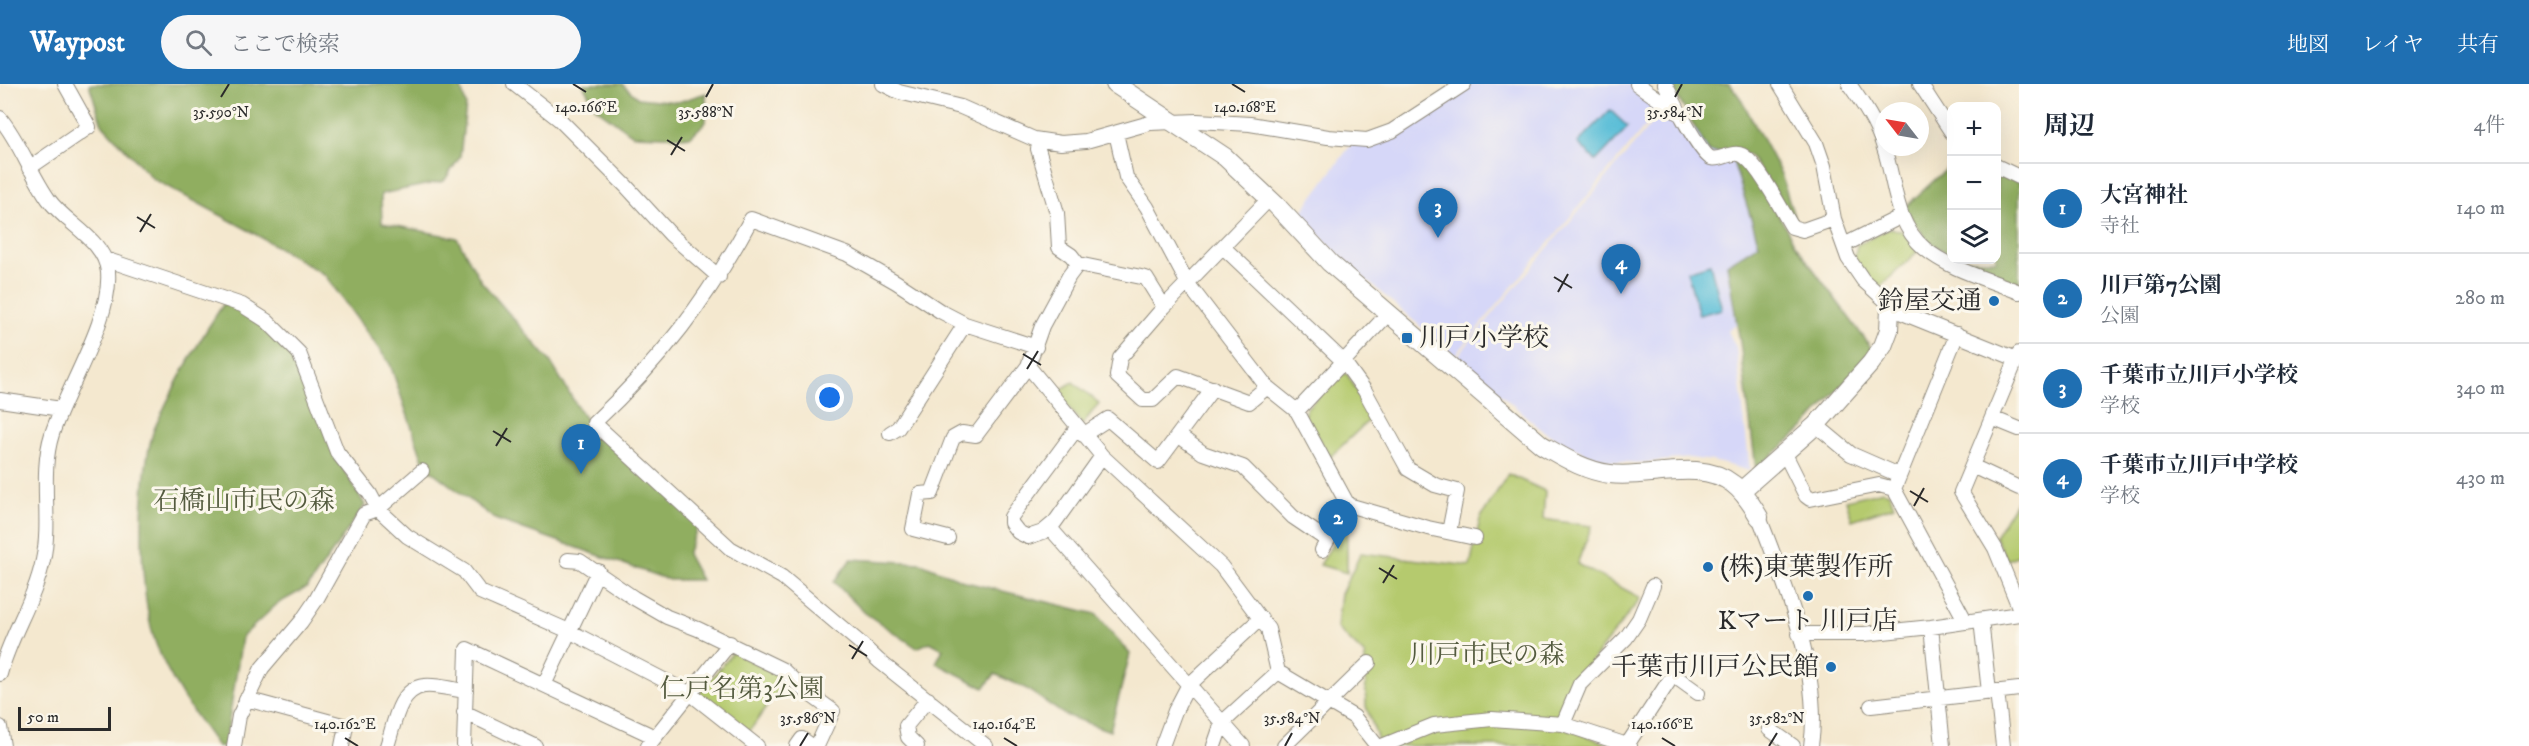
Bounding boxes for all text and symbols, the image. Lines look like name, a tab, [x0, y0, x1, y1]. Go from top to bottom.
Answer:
search box	[161, 15, 581, 69]
text: Waypost	[30, 25, 125, 60]
icon: search	[182, 26, 215, 59]
text: ここで検索	[230, 31, 340, 58]
text: 地図	[2287, 32, 2329, 58]
text: レイヤ	[2362, 32, 2424, 58]
text: 共有	[2457, 32, 2499, 58]
text: 140.166°E	[555, 98, 618, 117]
text: 140.168°E	[1214, 98, 1276, 117]
north arrow	[1875, 102, 1929, 156]
map controls	[1947, 102, 2001, 264]
button: +	[1947, 102, 2001, 156]
text: 35.590°N	[193, 103, 249, 122]
text: 35.588°N	[678, 103, 734, 122]
text: 35.584°N	[1647, 103, 1703, 122]
text: 周辺	[2043, 110, 2095, 143]
text: 4件	[2473, 113, 2505, 138]
button: −	[1947, 156, 2001, 210]
text: 大宮神社	[2100, 182, 2188, 209]
pin: 3	[1418, 188, 1458, 238]
text: 1	[2059, 196, 2066, 221]
text: 140 m	[2456, 196, 2505, 221]
button: layers	[1947, 210, 2001, 264]
text: 寺社	[2100, 214, 2140, 239]
pin: 4	[1602, 244, 1640, 294]
text: 川戸第7公園	[2100, 272, 2222, 299]
place label: 鈴屋交通	[1878, 285, 1982, 318]
text: 2	[2058, 286, 2067, 311]
text: 280 m	[2455, 286, 2505, 311]
marker: 鈴屋交通	[1987, 294, 2001, 308]
text: 公園	[2100, 304, 2140, 329]
place label: 川戸小学校	[1419, 322, 1549, 355]
marker: 川戸小学校	[1400, 331, 1414, 345]
text: 千葉市立川戸小学校	[2100, 362, 2298, 389]
text: 3	[2059, 376, 2066, 401]
text: 340 m	[2456, 376, 2505, 401]
your location	[815, 383, 844, 412]
text: 学校	[2100, 394, 2140, 419]
pin: 1	[562, 424, 600, 474]
text: 千葉市立川戸中学校	[2100, 452, 2298, 479]
text: 4	[2057, 466, 2068, 491]
text: 430 m	[2456, 466, 2505, 491]
text: 学校	[2100, 484, 2140, 509]
park label: 石橋山市民の森	[153, 485, 335, 518]
pin: 2	[1318, 500, 1358, 549]
place label: (株)東葉製作所	[1720, 551, 1893, 584]
marker: (株)東葉製作所	[1701, 560, 1715, 574]
marker: Kマート 川戸店	[1801, 589, 1815, 603]
place label: Kマート 川戸店	[1718, 605, 1898, 638]
park label: 川戸市民の森	[1409, 639, 1565, 672]
place label: 千葉市川戸公民館	[1611, 651, 1819, 684]
marker: 千葉市川戸公民館	[1824, 660, 1838, 674]
park label: 仁戸名第3公園	[659, 673, 825, 706]
scale bar	[18, 704, 111, 732]
text: 50 m	[27, 707, 59, 727]
text: 35.586°N	[780, 709, 836, 728]
text: 35.584°N	[1264, 709, 1320, 728]
text: 35.582°N	[1749, 709, 1805, 728]
text: 140.162°E	[314, 715, 376, 734]
text: 140.164°E	[972, 715, 1036, 734]
text: 140.166°E	[1631, 715, 1694, 734]

